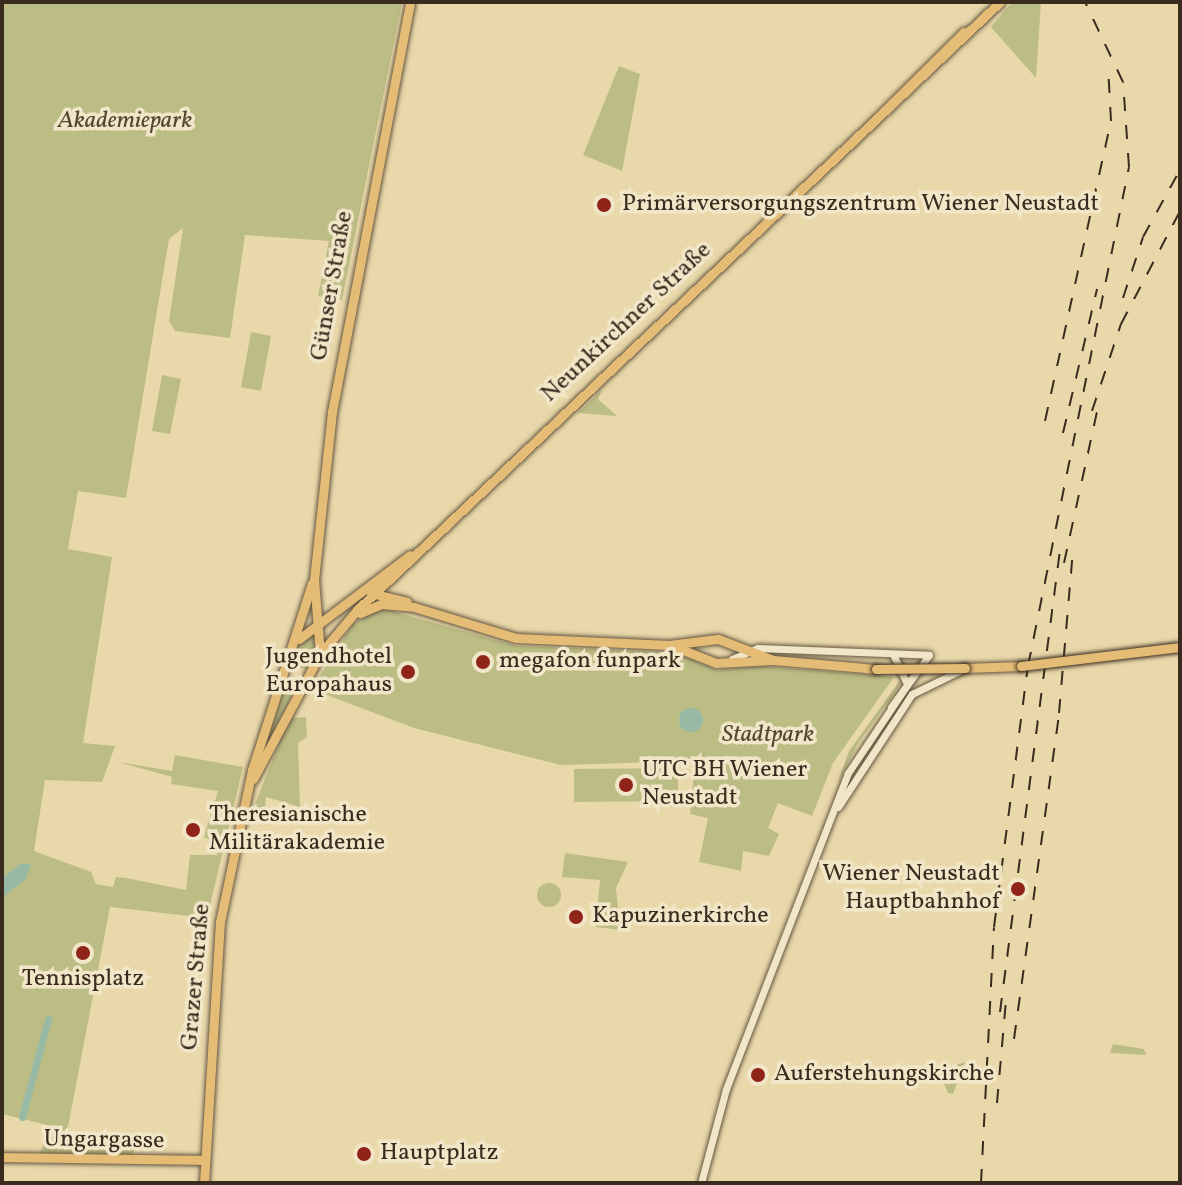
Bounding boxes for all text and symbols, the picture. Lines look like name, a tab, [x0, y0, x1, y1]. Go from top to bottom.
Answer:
park label: Akademiepark	[58, 108, 192, 136]
place label: Primärversorgungszentrum Wiener Neustadt	[622, 191, 1100, 219]
marker: Primärversorgungszentrum Wiener Neustadt	[593, 194, 615, 216]
street label: Günser Straße	[306, 209, 360, 363]
street label: Neunkirchner Straße	[536, 237, 718, 409]
place label: Jugendhotel Europahaus	[265, 644, 392, 700]
place label: megafon funpark	[499, 648, 681, 676]
marker: megafon funpark	[474, 653, 492, 671]
marker: Jugendhotel Europahaus	[399, 663, 417, 681]
park label: Stadtpark	[722, 722, 814, 750]
place label: UTC BH Wiener Neustadt	[642, 757, 808, 813]
marker: UTC BH Wiener Neustadt	[617, 776, 635, 794]
place label: Theresianische Militärakademie	[209, 802, 385, 858]
marker: Theresianische Militärakademie	[184, 821, 202, 839]
place label: Wiener Neustadt Hauptbahnhof	[822, 861, 1000, 917]
marker: Wiener Neustadt Hauptbahnhof	[1007, 878, 1029, 900]
street label: Grazer Straße	[176, 902, 218, 1052]
place label: Kapuzinerkirche	[592, 903, 769, 931]
marker: Kapuzinerkirche	[567, 908, 585, 926]
marker: Tennisplatz	[74, 944, 92, 962]
place label: Tennisplatz	[22, 966, 144, 994]
place label: Auferstehungskirche	[774, 1061, 994, 1089]
marker: Auferstehungskirche	[749, 1066, 767, 1084]
street label: Ungargasse	[43, 1126, 165, 1156]
place label: Hauptplatz	[380, 1140, 498, 1168]
marker: Hauptplatz	[355, 1145, 373, 1163]

